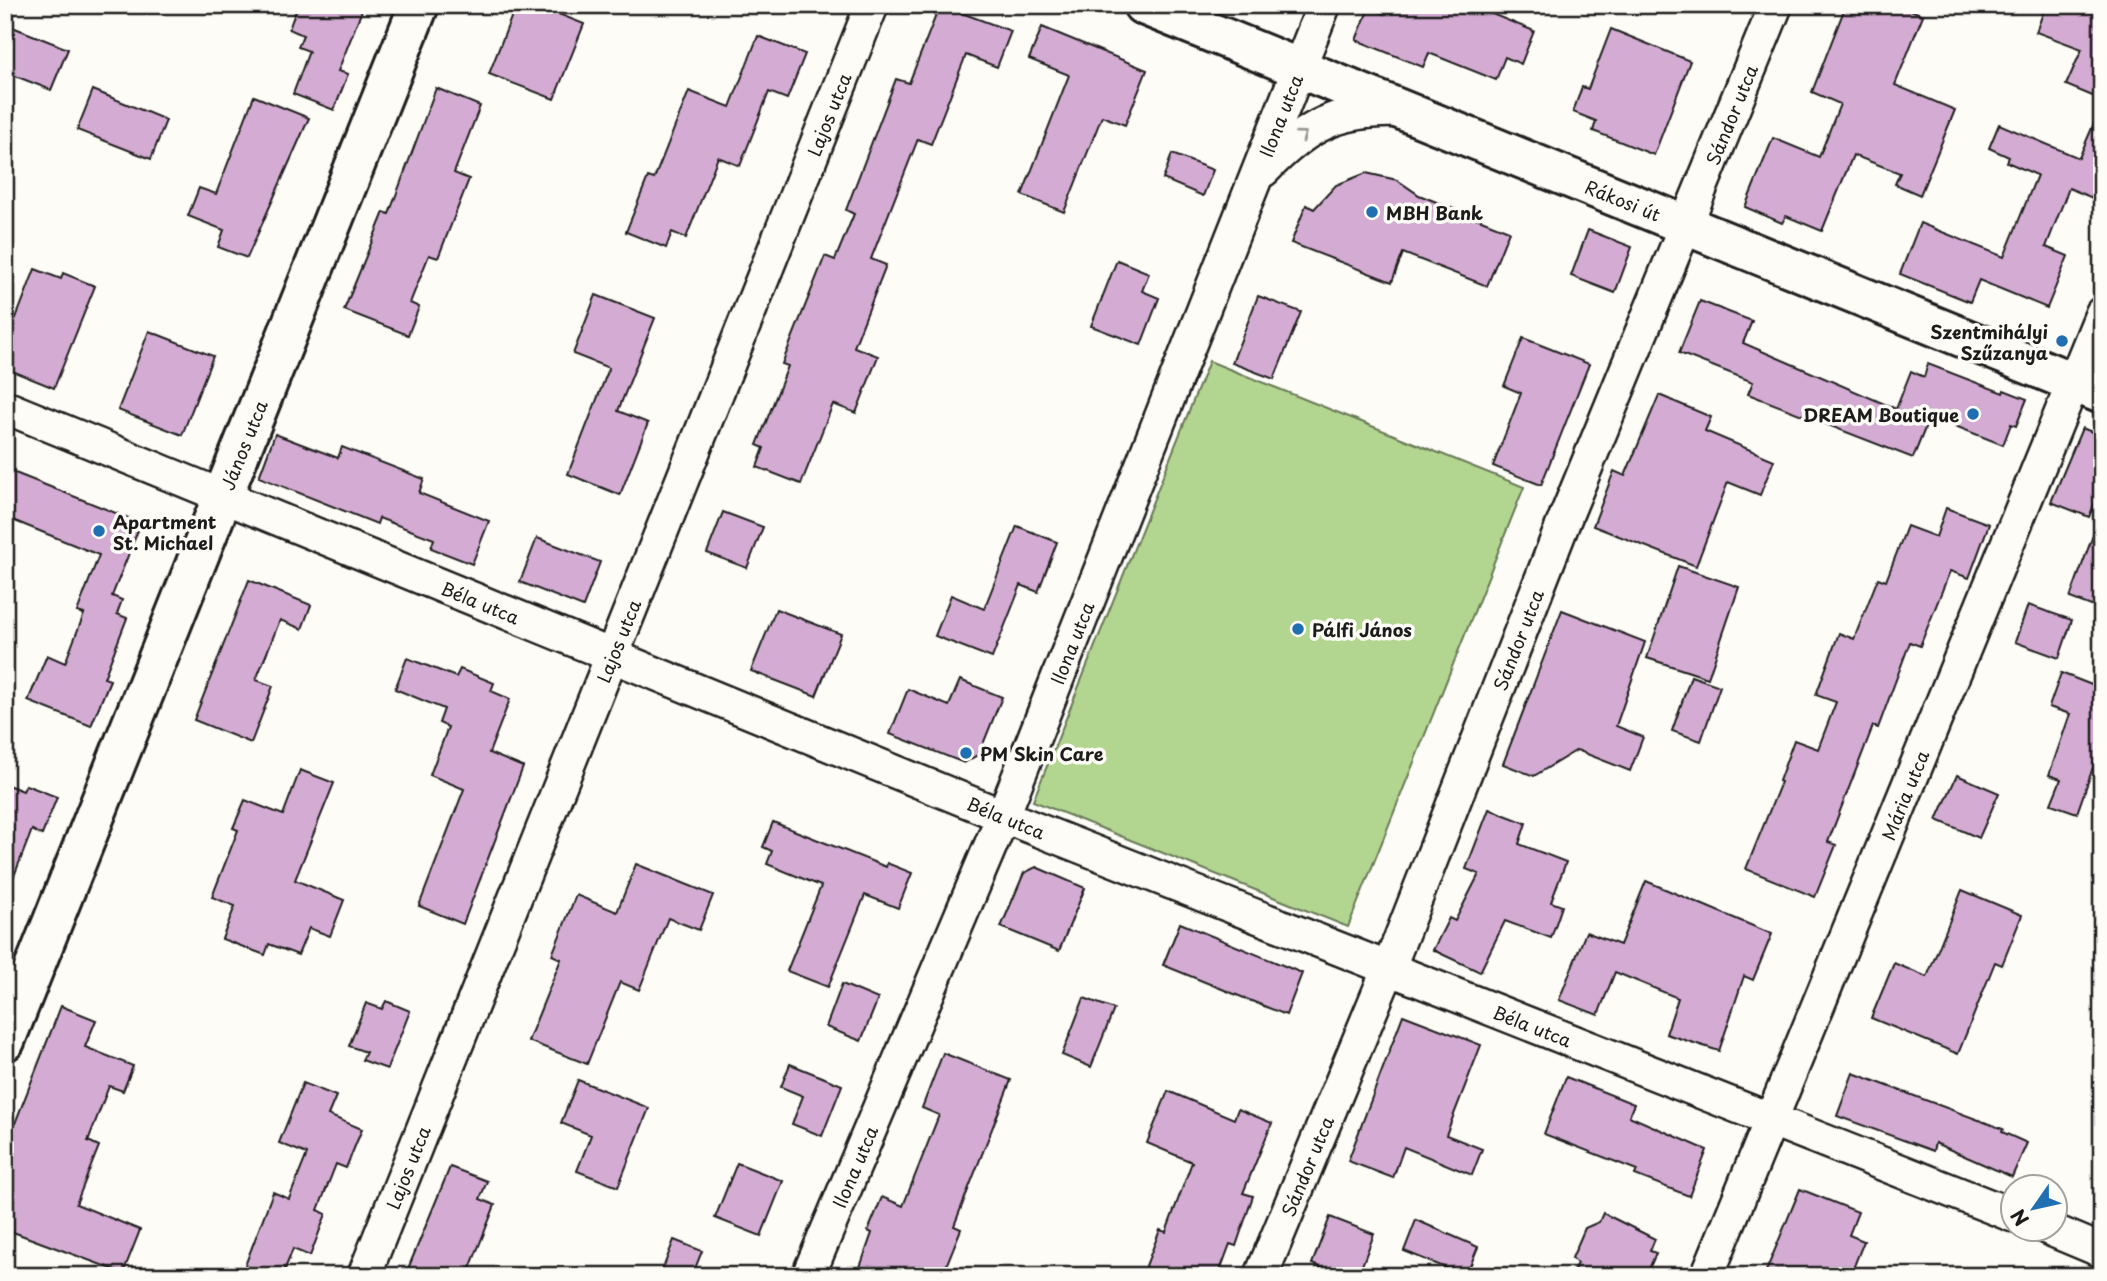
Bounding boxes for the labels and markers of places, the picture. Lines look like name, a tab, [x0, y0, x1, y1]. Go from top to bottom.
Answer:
place label: MBH Bank	[1386, 199, 1483, 226]
marker: MBH Bank	[1364, 204, 1380, 220]
place label: Szentmihályi Szűzanya	[1930, 318, 2048, 366]
marker: Szentmihályi Szűzanya	[2054, 333, 2070, 349]
place label: DREAM Boutique	[1803, 401, 1959, 428]
marker: DREAM Boutique	[1965, 406, 1981, 422]
place label: Apartment St. Michael	[113, 508, 217, 556]
marker: Apartment St. Michael	[91, 523, 107, 539]
place label: Pálfi János	[1312, 616, 1412, 643]
marker: Pálfi János	[1290, 621, 1306, 637]
place label: PM Skin Care	[980, 740, 1104, 767]
marker: PM Skin Care	[958, 745, 974, 761]

